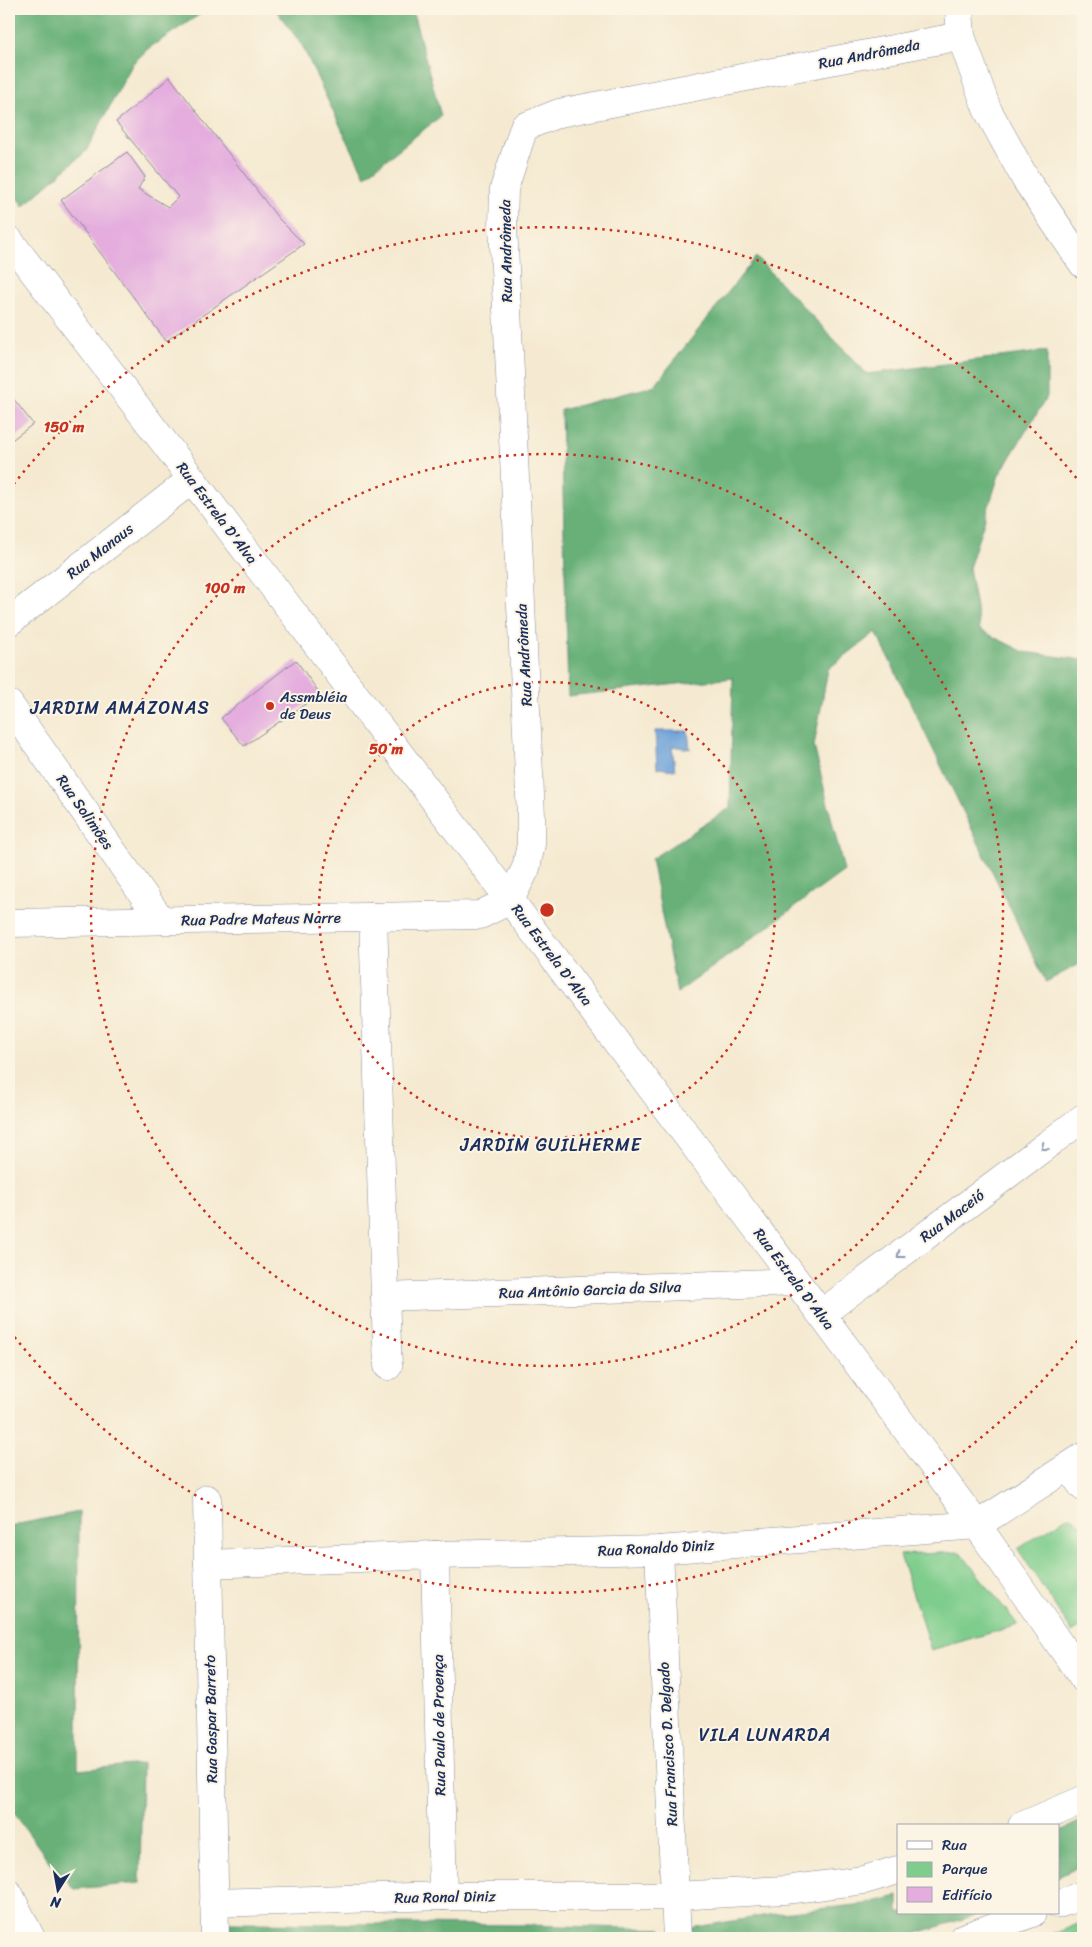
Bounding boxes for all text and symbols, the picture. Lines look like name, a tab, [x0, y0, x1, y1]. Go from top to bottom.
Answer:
street label: Rua Andrômeda	[816, 31, 922, 77]
street label: Rua Andrômeda	[492, 199, 520, 303]
text: 150 m	[44, 414, 85, 440]
street label: Rua Estrela D'Alva	[170, 456, 265, 570]
street label: Rua Manaus	[61, 516, 139, 586]
text: 100 m	[205, 575, 246, 601]
street label: Rua Andrômeda	[508, 603, 540, 707]
place label: Assmbléia de Deus	[279, 684, 348, 727]
district label: JARDIM AMAZONAS	[29, 692, 210, 724]
marker: Assmbléia de Deus	[264, 700, 276, 712]
text: 50 m	[369, 736, 404, 762]
street label: Rua Solimões	[49, 769, 121, 856]
street label: Rua Estrela D'Alva	[505, 898, 600, 1012]
centre of rings	[538, 901, 556, 919]
street label: Rua Padre Mateus Narre	[181, 905, 341, 933]
district label: JARDIM GUILHERME	[459, 1129, 642, 1161]
one-way arrow	[1040, 1141, 1050, 1150]
street label: Rua Maceió	[914, 1183, 990, 1249]
street label: Rua Estrela D'Alva	[747, 1222, 842, 1336]
one-way arrow	[896, 1249, 906, 1258]
street label: Rua Antônio Garcia da Silva	[498, 1274, 682, 1306]
street label: Rua Ronaldo Diniz	[597, 1532, 716, 1564]
street label: Rua Gaspar Barreto	[197, 1654, 225, 1783]
street label: Rua Paulo de Proença	[425, 1654, 453, 1796]
street label: Rua Francisco D. Delgado	[651, 1661, 685, 1827]
district label: VILA LUNARDA	[699, 1719, 831, 1751]
legend	[897, 1824, 1060, 1914]
text: Rua	[942, 1832, 967, 1858]
text: Parque	[942, 1856, 987, 1882]
north arrow	[32, 1864, 82, 1914]
text: Edifício	[942, 1882, 993, 1908]
street label: Rua Ronal Diniz	[394, 1883, 497, 1911]
text: N	[48, 1889, 64, 1916]

